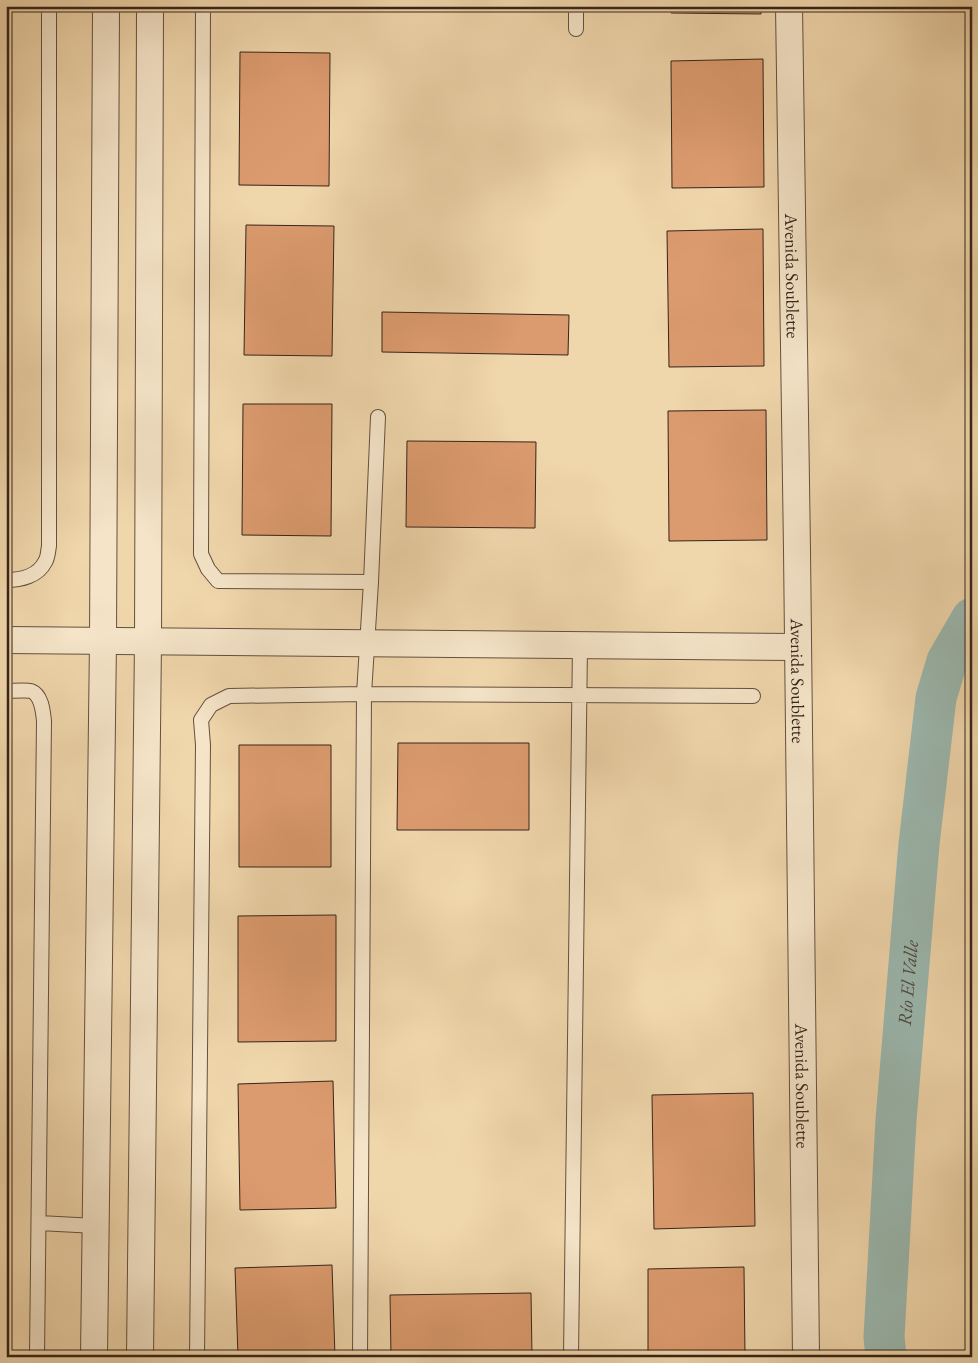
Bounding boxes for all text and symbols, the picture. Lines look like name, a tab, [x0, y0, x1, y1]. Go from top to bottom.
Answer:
street label: Avenida Soublette	[781, 212, 805, 339]
street label: Avenida Soublette	[786, 617, 811, 744]
water label: Río El Valle	[891, 939, 923, 1027]
street label: Avenida Soublette	[791, 1022, 815, 1149]

